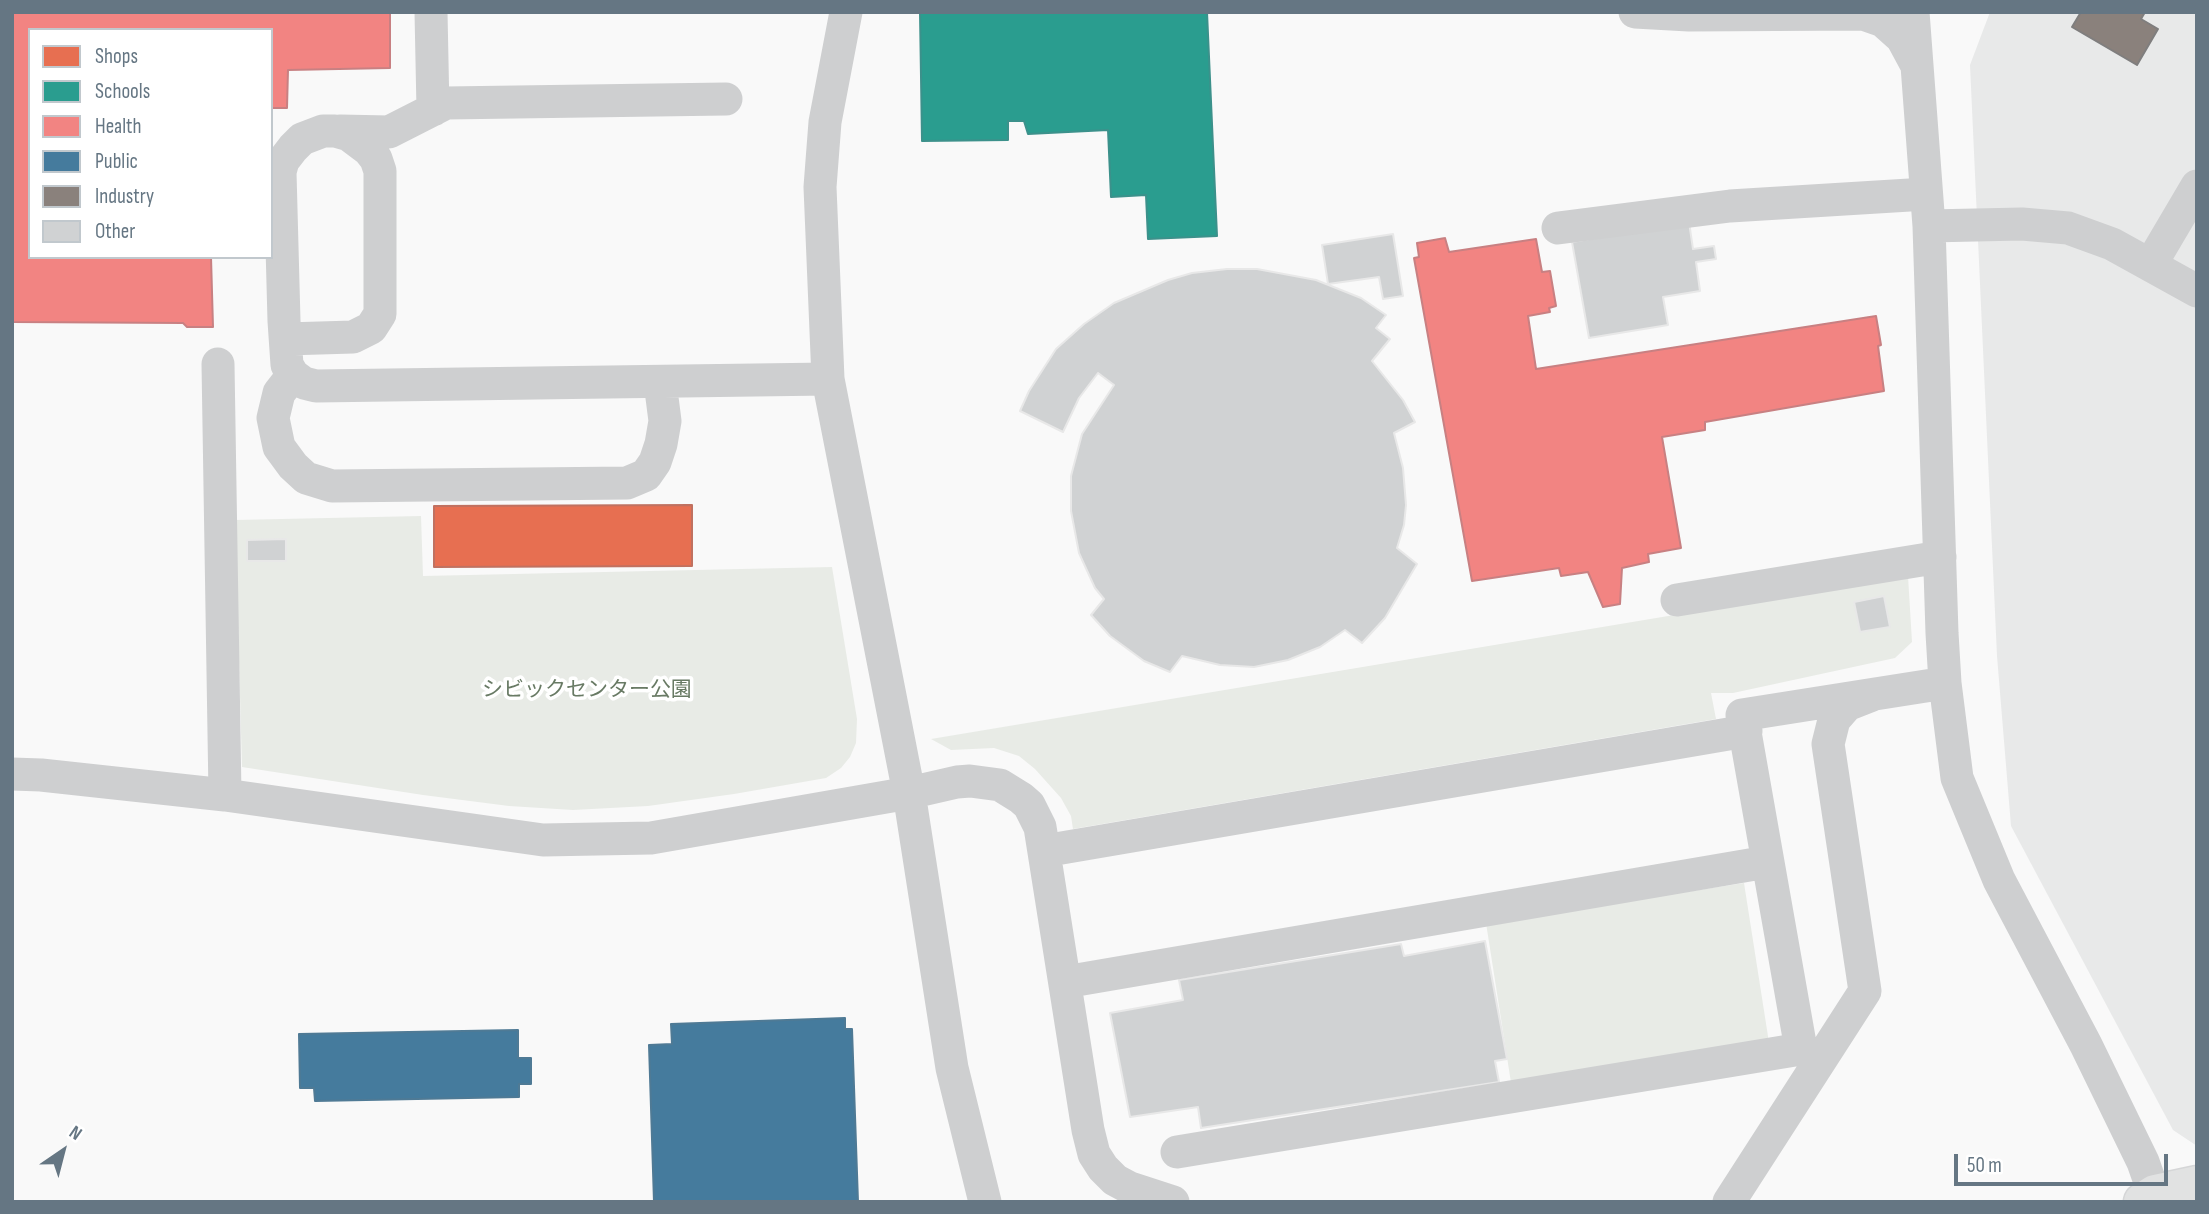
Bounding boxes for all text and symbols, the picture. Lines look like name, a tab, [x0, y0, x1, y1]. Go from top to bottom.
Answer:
legend	[28, 28, 273, 259]
text: Shops	[95, 44, 138, 69]
text: Schools	[95, 79, 150, 104]
text: Health	[95, 114, 142, 139]
text: Public	[95, 149, 138, 174]
text: Industry	[95, 184, 154, 209]
text: Other	[95, 219, 135, 244]
park label: シビックセンター公園	[482, 678, 692, 704]
north arrow	[28, 1116, 98, 1186]
text: N	[65, 1121, 86, 1146]
scale bar	[1957, 1140, 2170, 1184]
text: 50 m	[1967, 1153, 2002, 1178]

